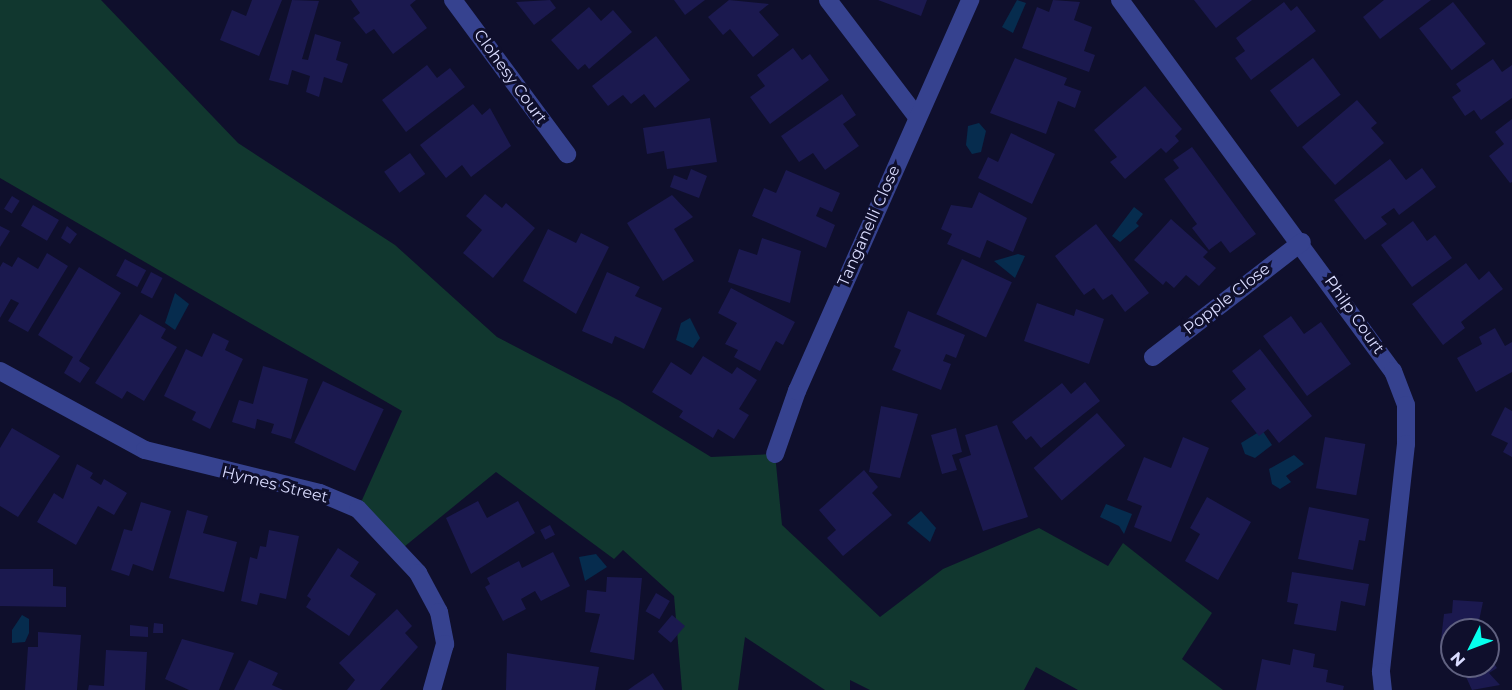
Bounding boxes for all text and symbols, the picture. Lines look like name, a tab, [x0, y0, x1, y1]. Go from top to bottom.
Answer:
street label: Clohesy Court	[469, 26, 551, 128]
street label: Tanganelli Close	[834, 163, 904, 289]
street label: Popple Close	[1180, 259, 1274, 339]
street label: Philp Court	[1320, 272, 1388, 358]
street label: Hymes Street	[220, 463, 330, 507]
north arrow	[1440, 618, 1500, 678]
text: N	[1446, 648, 1469, 670]

